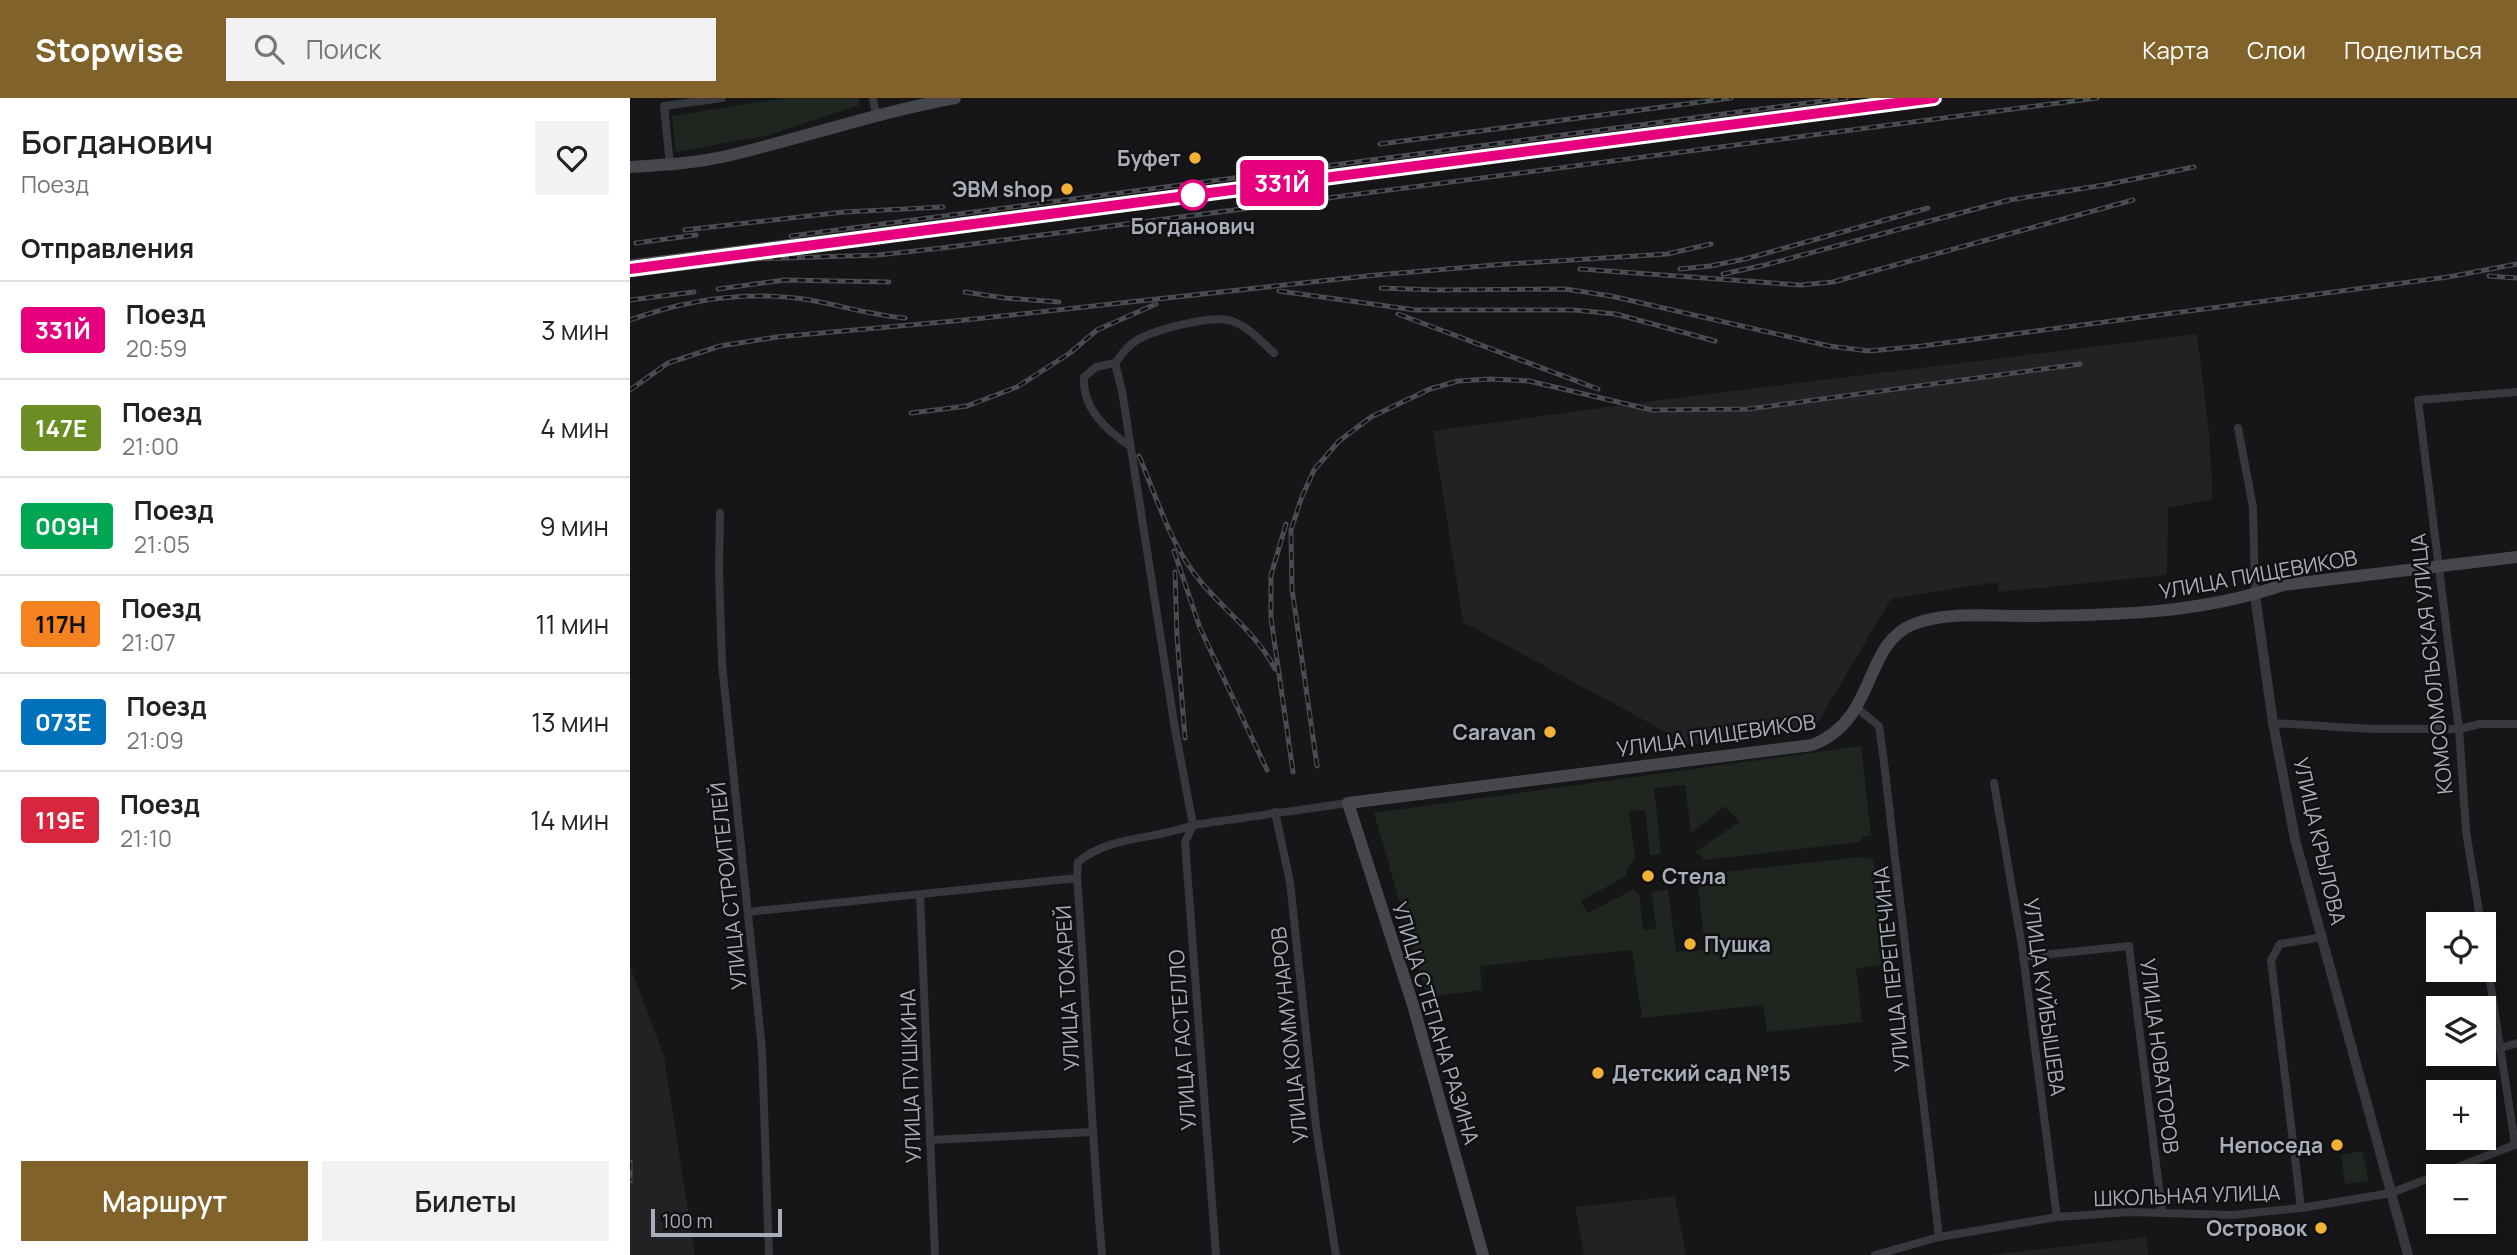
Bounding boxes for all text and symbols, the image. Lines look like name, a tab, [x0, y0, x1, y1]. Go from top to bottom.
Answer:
search box	[226, 18, 716, 81]
text: Stopwise	[35, 27, 184, 72]
icon: search	[250, 30, 288, 68]
text: Поиск	[306, 31, 381, 67]
text: Карта	[2142, 33, 2209, 66]
text: Слои	[2247, 33, 2306, 66]
text: Поделиться	[2344, 33, 2482, 66]
text: Богданович	[21, 119, 213, 164]
button: heart	[535, 121, 609, 195]
place label: Буфет	[1117, 144, 1181, 172]
marker: Буфет	[1187, 150, 1203, 166]
line badge: 331Й	[1233, 160, 1331, 206]
text: 331Й	[1254, 166, 1310, 199]
text: Поезд	[21, 168, 89, 200]
place label: ЭВМ shop	[952, 175, 1053, 203]
marker: Богданович	[1178, 180, 1208, 210]
marker: ЭВМ shop	[1059, 181, 1075, 197]
place label: Богданович	[1131, 212, 1255, 240]
text: Отправления	[21, 230, 194, 266]
text: Поезд	[126, 296, 206, 332]
text: 3 мин	[541, 312, 609, 348]
text: 331Й	[35, 313, 91, 346]
text: 20:59	[126, 332, 187, 364]
text: Поезд	[122, 394, 202, 430]
text: 4 мин	[540, 410, 609, 446]
text: 147Е	[35, 411, 87, 444]
text: 21:00	[122, 430, 179, 462]
text: Поезд	[134, 492, 214, 528]
text: 9 мин	[540, 508, 609, 544]
text: 009Н	[35, 509, 99, 542]
text: 21:05	[134, 528, 190, 560]
street label: КОМСОМОЛЬСКАЯ УЛИЦА	[2403, 532, 2459, 796]
street label: УЛИЦА ПИЩЕВИКОВ	[2157, 543, 2359, 605]
text: Поезд	[121, 590, 201, 626]
text: 11 мин	[535, 606, 609, 642]
text: 117Н	[35, 607, 86, 640]
text: 21:07	[121, 626, 176, 658]
text: Поезд	[127, 688, 207, 724]
text: 13 мин	[531, 704, 609, 740]
text: 073Е	[35, 705, 92, 738]
street label: УЛИЦА ПИЩЕВИКОВ	[1615, 707, 1817, 763]
place label: Caravan	[1452, 718, 1536, 746]
text: 21:09	[127, 724, 184, 756]
marker: Caravan	[1542, 724, 1558, 740]
street label: УЛИЦА КРЫЛОВА	[2287, 755, 2353, 927]
street label: УЛИЦА СТРОИТЕЛЕЙ	[703, 781, 753, 991]
text: Поезд	[120, 786, 200, 822]
text: 14 мин	[530, 802, 609, 838]
text: 119Е	[35, 803, 85, 836]
text: 21:10	[120, 822, 172, 854]
place label: Стела	[1662, 862, 1726, 890]
street label: УЛИЦА ПЕРЕПЕЧИНА	[1866, 865, 1916, 1073]
marker: Стела	[1640, 868, 1656, 884]
street label: УЛИЦА КУЙБЫШЕВА	[2017, 896, 2073, 1098]
street label: УЛИЦА СТЕПАНА РАЗИНА	[1386, 898, 1486, 1148]
street label: УЛИЦА ТОКАРЕЙ	[1049, 905, 1085, 1071]
map controls	[2426, 912, 2496, 1234]
button: locate	[2426, 912, 2496, 982]
street label: УЛИЦА КОММУНАРОВ	[1264, 926, 1314, 1144]
place label: Пушка	[1704, 930, 1771, 958]
marker: Пушка	[1682, 936, 1698, 952]
street label: УЛИЦА ГАСТЕЛЛО	[1162, 949, 1202, 1131]
street label: УЛИЦА НОВАТОРОВ	[2134, 957, 2186, 1155]
street label: УЛИЦА ПУШКИНА	[893, 988, 927, 1164]
button: layers	[2426, 996, 2496, 1066]
place label: Детский сад №15	[1612, 1059, 1791, 1087]
marker: Детский сад №15	[1590, 1065, 1606, 1081]
button: +	[2426, 1080, 2496, 1150]
place label: Непоседа	[2219, 1131, 2323, 1159]
marker: Непоседа	[2329, 1137, 2345, 1153]
button: Маршрут	[21, 1161, 308, 1241]
button: Билеты	[322, 1161, 609, 1241]
button: −	[2426, 1164, 2496, 1234]
street label: ШКОЛЬНАЯ УЛИЦА	[2093, 1178, 2281, 1212]
scale bar	[651, 1206, 782, 1238]
text: 100 m	[662, 1208, 713, 1234]
place label: Островок	[2206, 1214, 2308, 1242]
marker: Островок	[2313, 1220, 2329, 1236]

